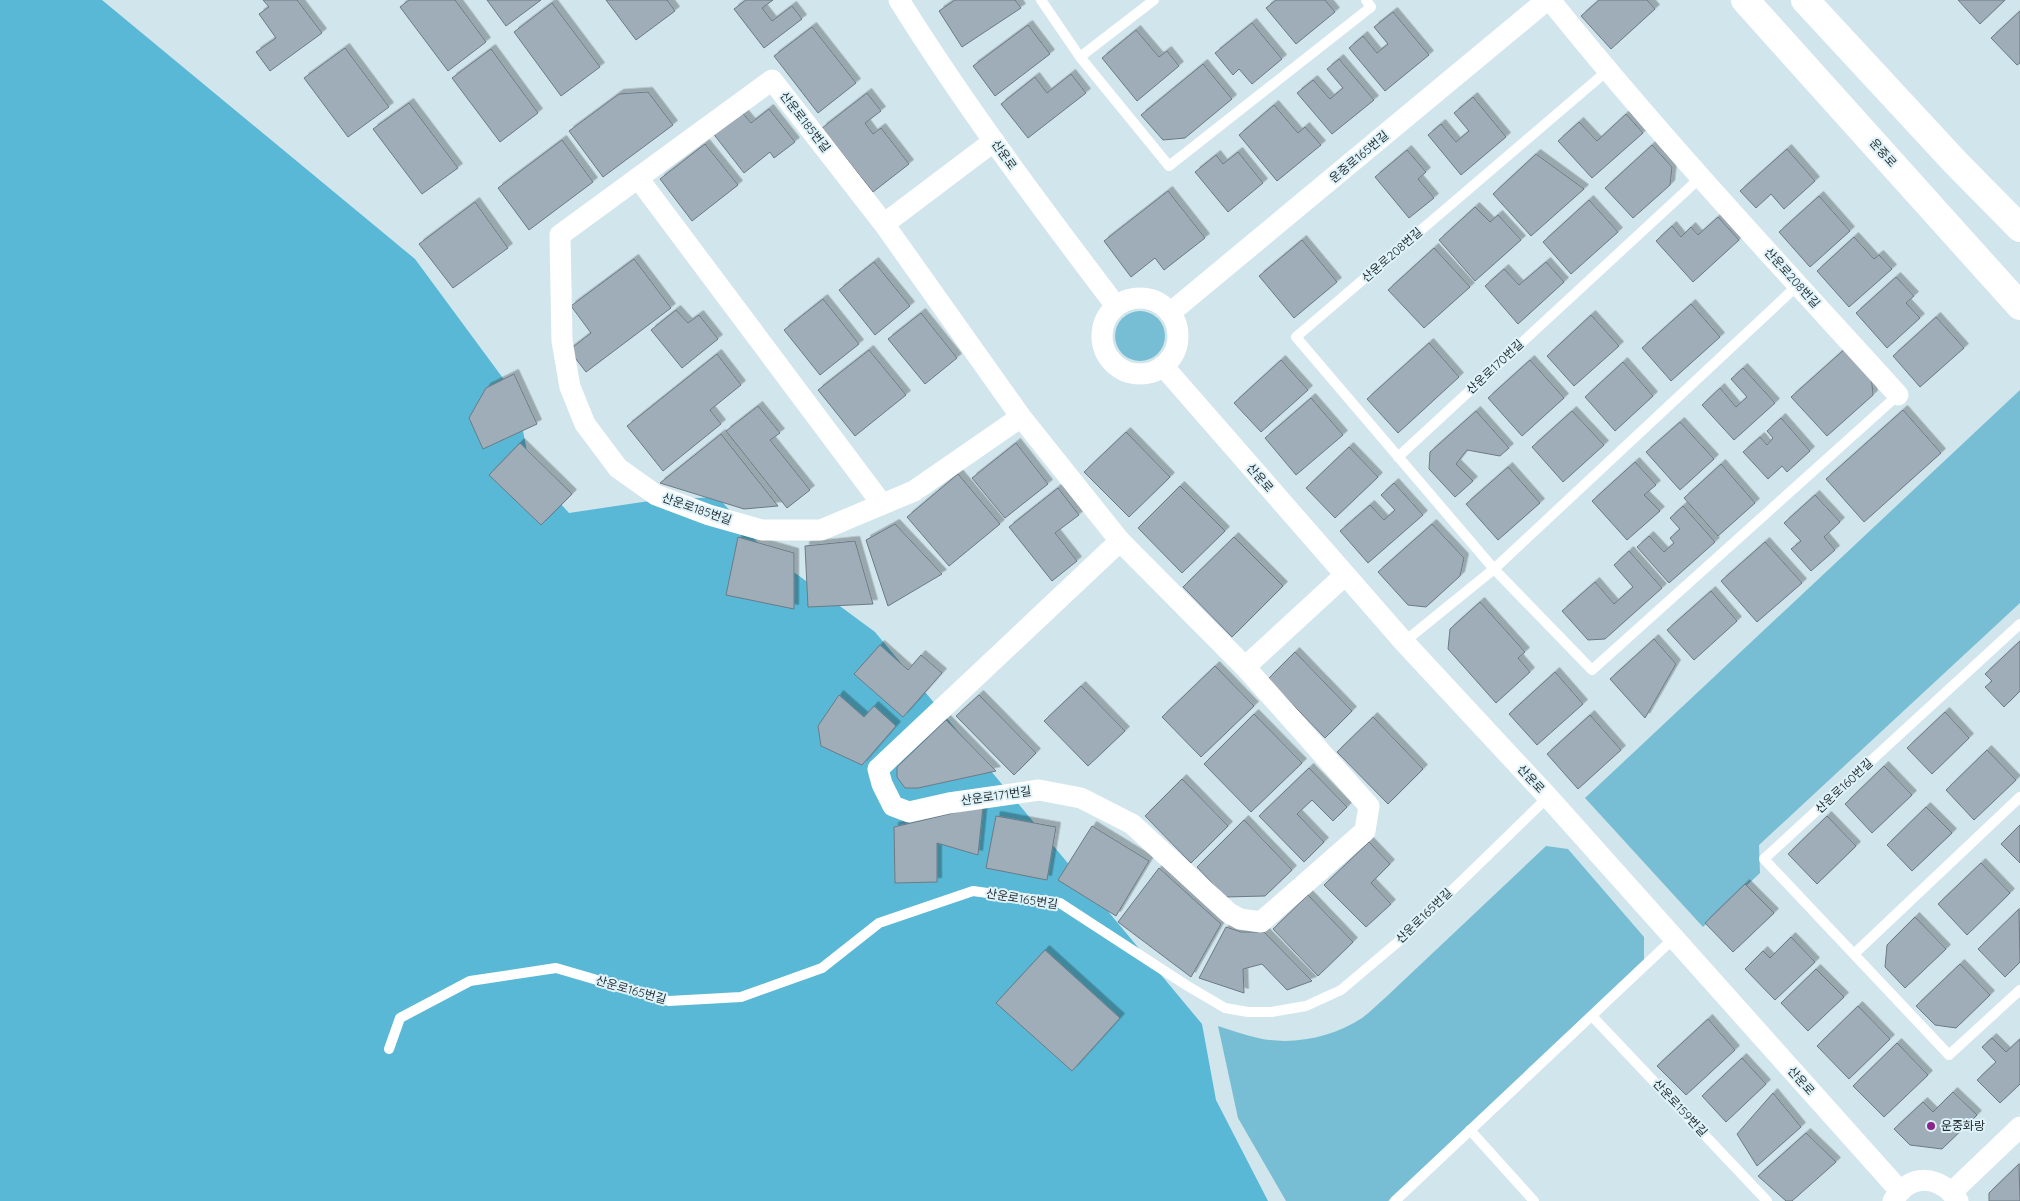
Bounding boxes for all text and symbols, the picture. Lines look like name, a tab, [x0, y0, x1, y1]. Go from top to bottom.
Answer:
street label: 산운로185번길	[777, 88, 834, 155]
street label: 운중로165번길	[1326, 128, 1391, 186]
street label: 운중로	[1867, 135, 1900, 170]
street label: 산운로	[989, 137, 1020, 173]
street label: 산운로208번길	[1358, 224, 1425, 285]
street label: 산운로208번길	[1762, 245, 1823, 311]
street label: 산운로170번길	[1463, 336, 1526, 397]
street label: 산운로	[1244, 460, 1277, 495]
street label: 산운로185번길	[660, 490, 734, 527]
street label: 산운로160번길	[1812, 755, 1876, 816]
street label: 산운로	[1515, 761, 1548, 796]
street label: 산운로171번길	[960, 783, 1032, 808]
street label: 산운로165번길	[985, 885, 1059, 912]
street label: 산운로165번길	[1392, 885, 1455, 946]
street label: 산운로165번길	[594, 972, 668, 1007]
street label: 산운로	[1785, 1063, 1818, 1098]
street label: 산운로159번길	[1650, 1076, 1711, 1139]
place label: 운중화랑	[1941, 1118, 1985, 1133]
marker: 운중화랑	[1925, 1120, 1937, 1132]

